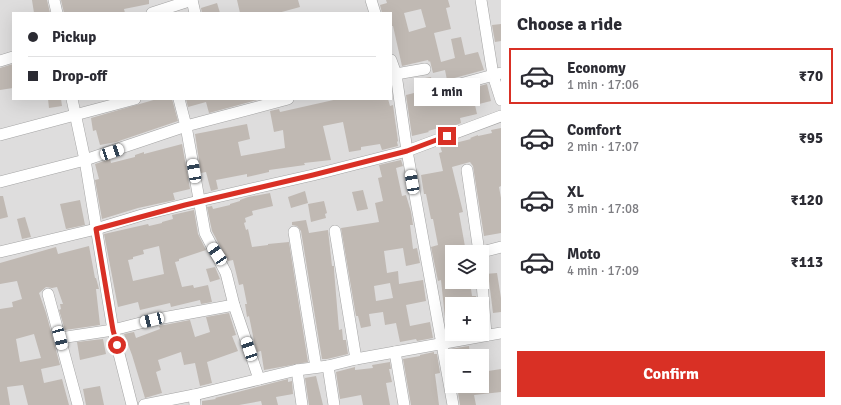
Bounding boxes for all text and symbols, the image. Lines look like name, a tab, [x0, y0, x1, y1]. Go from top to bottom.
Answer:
text: Choose a ride	[517, 13, 622, 35]
text: Pickup	[52, 28, 96, 46]
icon: car	[519, 58, 555, 94]
text: Economy	[567, 59, 626, 77]
text: Drop-off	[52, 67, 107, 85]
text: ₹70	[799, 67, 823, 85]
text: 1 min · 17:06	[567, 77, 639, 93]
callout: 1 min	[414, 78, 480, 106]
text: 1 min	[431, 84, 463, 100]
icon: car	[519, 120, 555, 156]
text: Comfort	[567, 121, 621, 139]
route end	[438, 127, 456, 145]
text: ₹95	[799, 129, 823, 147]
text: 2 min · 17:07	[567, 139, 639, 155]
car	[99, 143, 125, 161]
car	[186, 158, 202, 184]
car	[404, 169, 420, 195]
icon: car	[519, 182, 555, 218]
text: XL	[567, 183, 584, 201]
text: ₹120	[791, 191, 823, 209]
text: 3 min · 17:08	[567, 201, 639, 217]
car	[205, 241, 229, 267]
icon: car	[519, 244, 555, 280]
map controls	[445, 245, 489, 393]
button: layers	[445, 245, 489, 289]
text: Moto	[567, 245, 601, 263]
text: ₹113	[791, 253, 823, 271]
text: 4 min · 17:09	[567, 263, 639, 279]
button: +	[445, 297, 489, 341]
car	[139, 311, 165, 329]
car	[51, 325, 69, 351]
route start	[108, 336, 126, 354]
car	[239, 336, 259, 362]
button: −	[445, 349, 489, 393]
button: Confirm	[517, 351, 825, 397]

